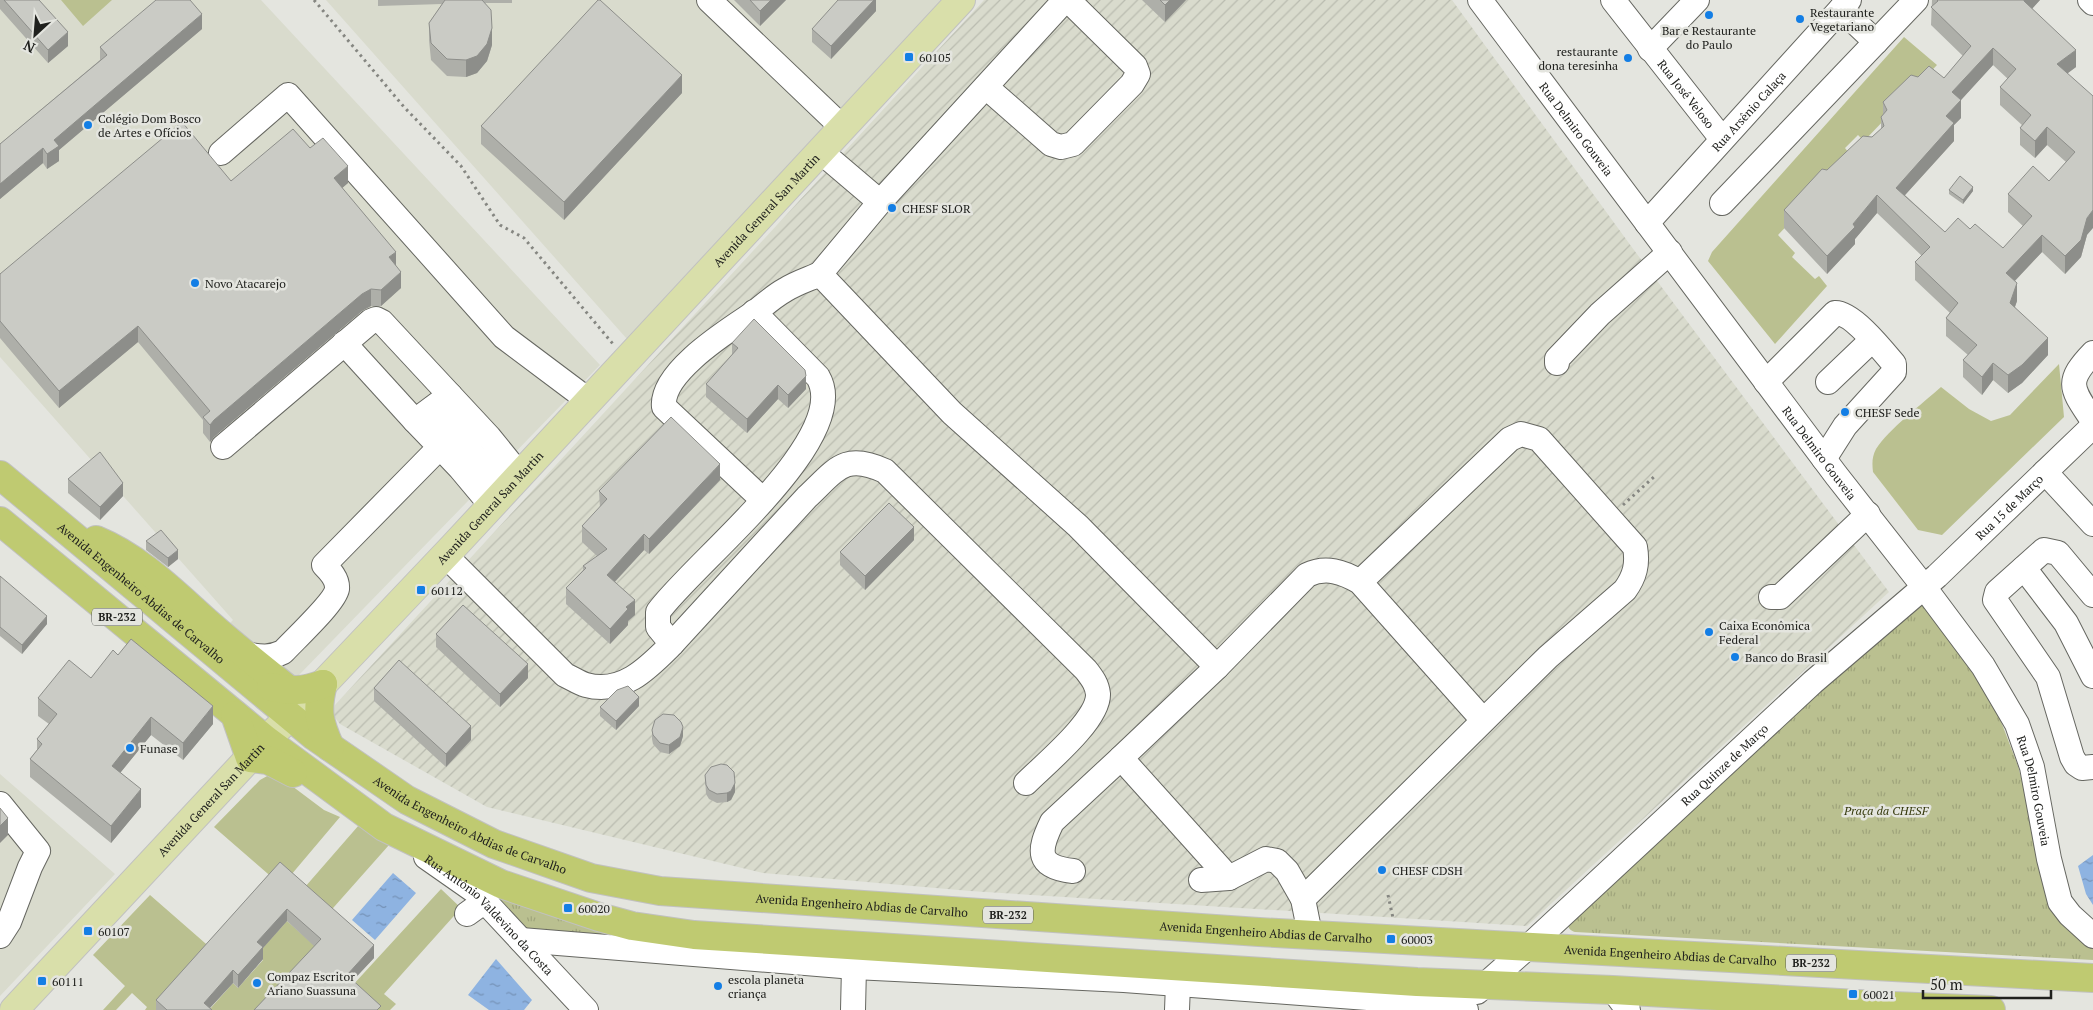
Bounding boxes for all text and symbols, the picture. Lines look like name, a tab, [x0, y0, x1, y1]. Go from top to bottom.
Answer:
place label: Restaurante Vegetariano	[1810, 5, 1874, 34]
marker: Bar e Restaurante do Paulo	[1703, 9, 1715, 21]
north arrow	[10, 10, 60, 60]
marker: Restaurante Vegetariano	[1794, 13, 1806, 25]
place label: Bar e Restaurante do Paulo	[1662, 23, 1756, 52]
text: N	[20, 36, 38, 58]
place label: restaurante dona teresinha	[1538, 44, 1618, 73]
place label: 60105	[919, 50, 951, 65]
marker: 60105	[903, 51, 915, 63]
marker: restaurante dona teresinha	[1622, 52, 1634, 64]
street label: Rua José Veloso	[1655, 56, 1718, 131]
street label: Rua Arsênio Calaça	[1708, 68, 1788, 154]
street label: Rua Delmiro Gouveia	[1537, 79, 1617, 179]
place label: Colégio Dom Bosco de Artes e Ofícios	[98, 111, 201, 140]
marker: Colégio Dom Bosco de Artes e Ofícios	[82, 119, 94, 131]
street label: Avenida General San Martin	[710, 150, 822, 270]
place label: CHESF SLOR	[902, 201, 971, 216]
marker: CHESF SLOR	[886, 202, 898, 214]
place label: Novo Atacarejo	[205, 276, 286, 291]
marker: Novo Atacarejo	[189, 277, 201, 289]
street label: Rua Delmiro Gouveia	[1779, 403, 1860, 502]
place label: CHESF Sede	[1855, 405, 1920, 420]
marker: CHESF Sede	[1839, 406, 1851, 418]
street label: Avenida General San Martin	[433, 448, 546, 567]
street label: Rua 15 de Março	[1972, 471, 2046, 543]
street label: Avenida Engenheiro Abdias de Carvalho	[55, 519, 228, 667]
place label: 60112	[431, 583, 463, 598]
marker: 60112	[415, 584, 427, 596]
road number: BR-232	[92, 608, 142, 626]
place label: Caixa Econômica Federal	[1719, 618, 1810, 647]
marker: Caixa Econômica Federal	[1703, 626, 1715, 638]
place label: Banco do Brasil	[1745, 650, 1828, 665]
marker: Banco do Brasil	[1729, 651, 1741, 663]
street label: Rua Quinze de Março	[1678, 720, 1771, 809]
street label: Rua Delmiro Gouveia	[2014, 733, 2054, 847]
street label: Avenida General San Martin	[154, 740, 267, 859]
place label: Funase	[140, 741, 178, 756]
marker: Funase	[124, 742, 136, 754]
street label: Avenida Engenheiro Abdias de Carvalho	[371, 772, 569, 877]
park label: Praça da CHESF	[1843, 803, 1930, 819]
street label: Rua Antônio Valdevino da Costa	[422, 851, 557, 978]
place label: CHESF CDSH	[1392, 863, 1463, 878]
marker: CHESF CDSH	[1376, 864, 1388, 876]
street label: Avenida Engenheiro Abdias de Carvalho	[755, 890, 969, 920]
place label: 60020	[578, 901, 610, 916]
marker: 60020	[562, 902, 574, 914]
road number: BR-232	[983, 906, 1033, 924]
street label: Avenida Engenheiro Abdias de Carvalho	[1159, 918, 1373, 946]
place label: 60107	[98, 924, 130, 939]
marker: 60107	[82, 925, 94, 937]
place label: 60003	[1401, 932, 1433, 947]
marker: 60003	[1385, 933, 1397, 945]
street label: Avenida Engenheiro Abdias de Carvalho	[1564, 941, 1777, 968]
road number: BR-232	[1786, 954, 1836, 971]
scale bar	[1923, 968, 2050, 1000]
place label: Compaz Escritor Ariano Suassuna	[267, 969, 356, 998]
place label: escola planeta criança	[728, 972, 804, 1001]
place label: 60111	[52, 974, 84, 989]
text: 50 m	[1930, 974, 1963, 994]
marker: 60111	[36, 975, 48, 987]
marker: Compaz Escritor Ariano Suassuna	[251, 977, 263, 989]
marker: escola planeta criança	[712, 980, 724, 992]
place label: 60021	[1863, 987, 1895, 1002]
marker: 60021	[1847, 988, 1859, 1000]

